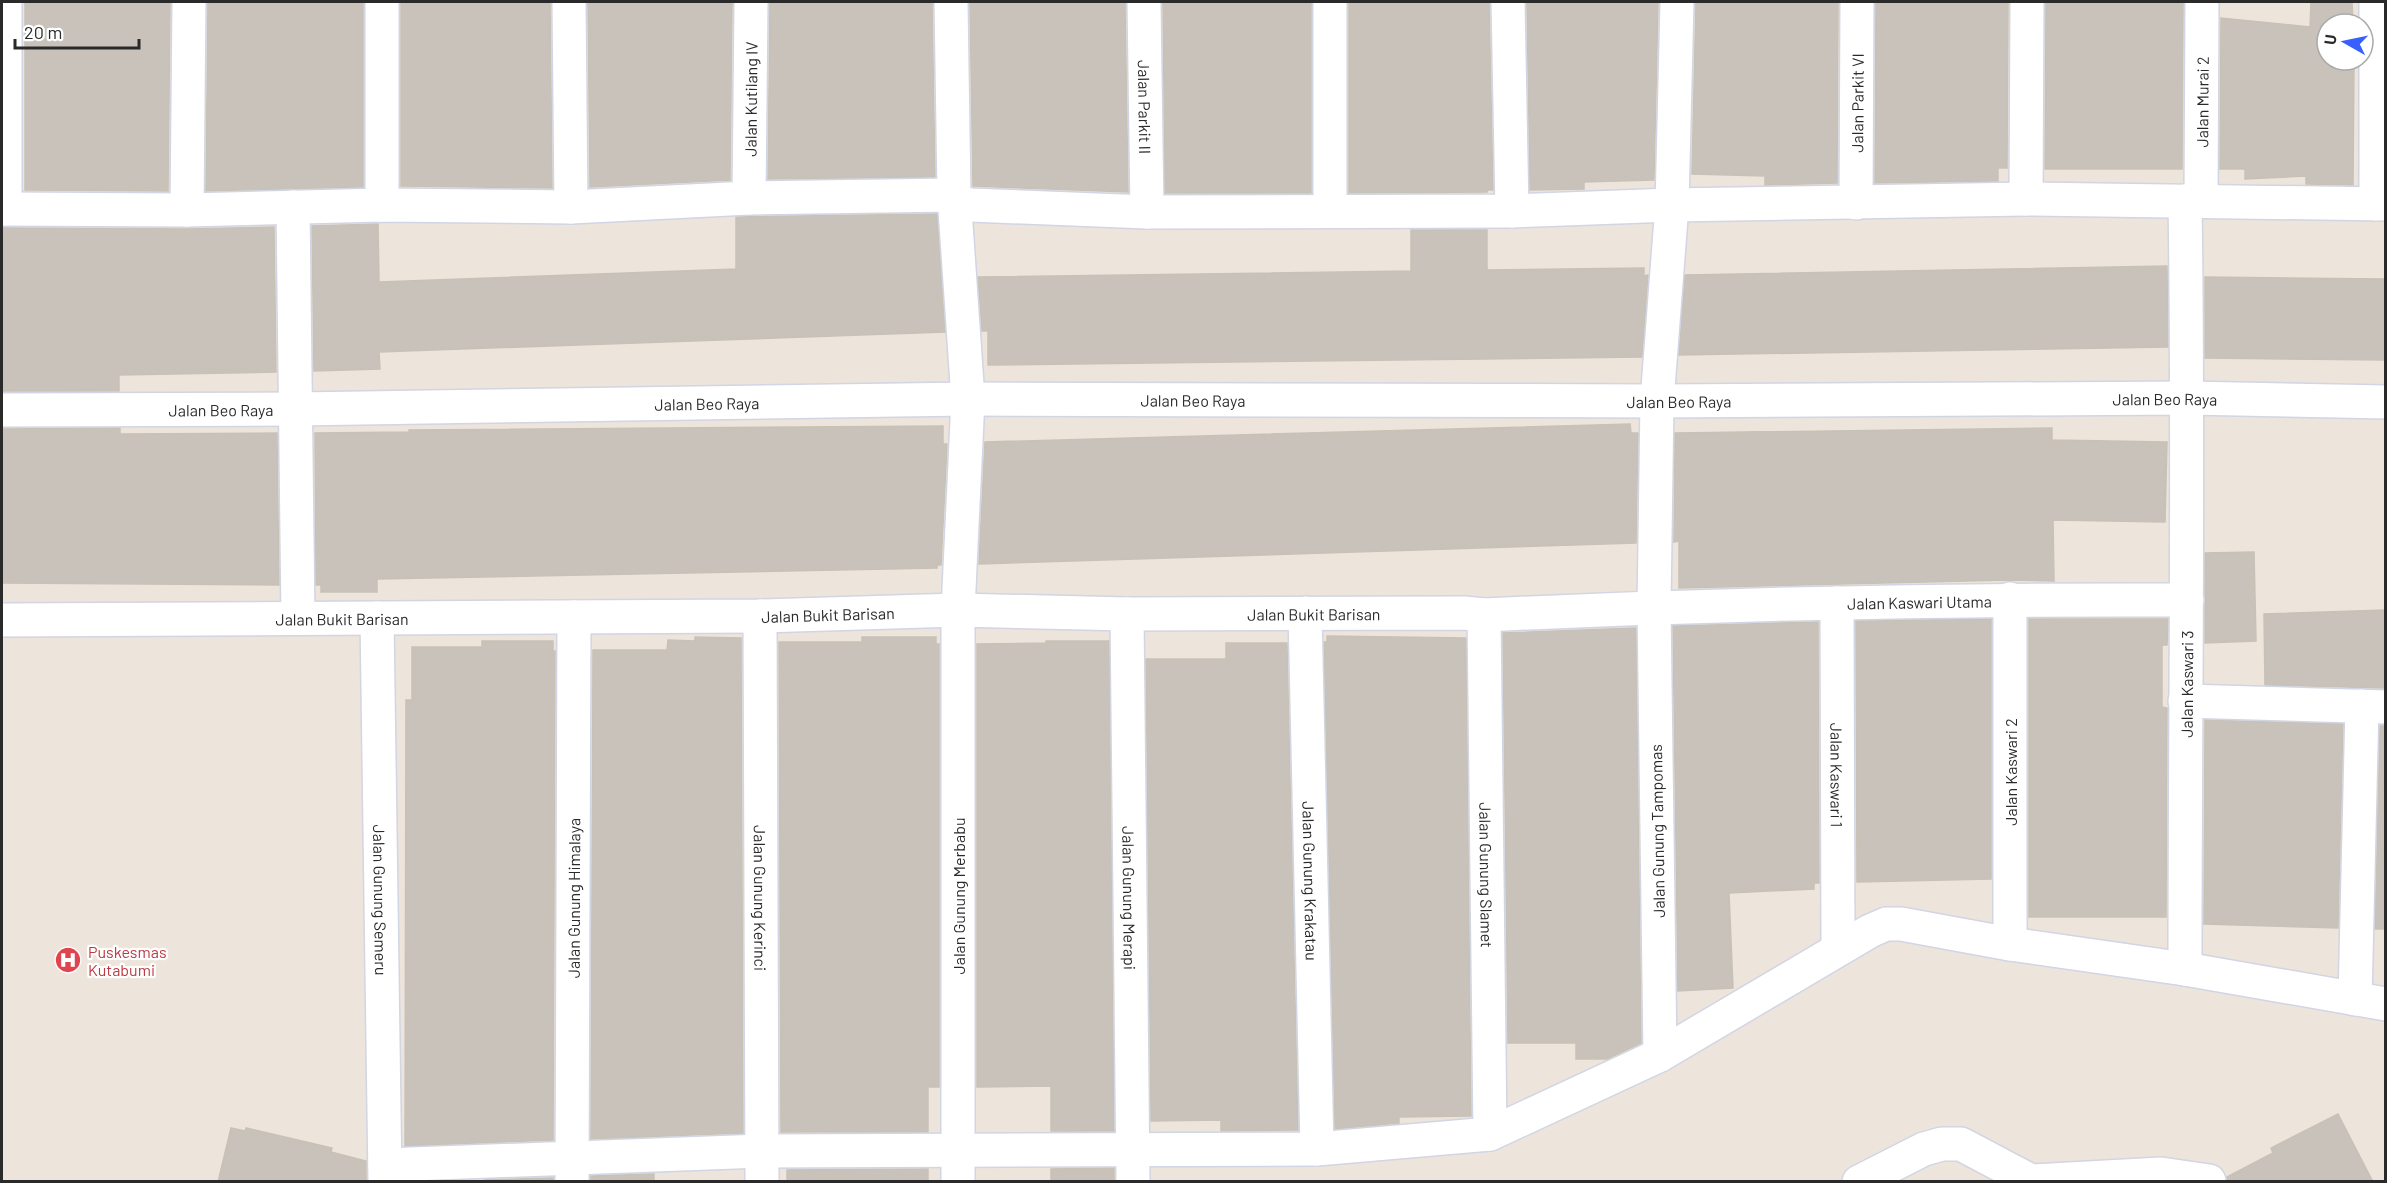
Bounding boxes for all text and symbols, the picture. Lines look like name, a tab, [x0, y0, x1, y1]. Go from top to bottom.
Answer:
scale bar	[15, 12, 140, 50]
north arrow	[2315, 12, 2375, 72]
text: 20 m	[24, 21, 62, 43]
text: U	[2320, 33, 2340, 46]
street label: Jalan Kutilang IV	[740, 41, 760, 157]
street label: Jalan Parkit VI	[1847, 53, 1866, 153]
street label: Jalan Murai 2	[2192, 56, 2211, 148]
street label: Jalan Parkit II	[1135, 60, 1156, 154]
street label: Jalan Beo Raya	[2112, 388, 2218, 408]
street label: Jalan Beo Raya	[1140, 390, 1245, 409]
street label: Jalan Beo Raya	[1626, 391, 1731, 411]
street label: Jalan Beo Raya	[654, 393, 760, 413]
street label: Jalan Beo Raya	[169, 400, 273, 419]
street label: Jalan Kaswari Utama	[1847, 591, 1992, 612]
street label: Jalan Bukit Barisan	[761, 602, 895, 625]
street label: Jalan Bukit Barisan	[1247, 604, 1380, 623]
street label: Jalan Bukit Barisan	[275, 608, 409, 628]
street label: Jalan Kaswari 3	[2176, 630, 2196, 738]
street label: Jalan Kaswari 2	[2001, 718, 2020, 826]
street label: Jalan Kaswari 1	[1828, 723, 1847, 827]
street label: Jalan Gunung Tampomas	[1646, 744, 1668, 918]
street label: Jalan Gunung Krakatau	[1300, 801, 1322, 961]
street label: Jalan Gunung Slamet	[1477, 802, 1497, 948]
street label: Jalan Gunung Merbabu	[949, 817, 968, 975]
street label: Jalan Gunung Himalaya	[563, 818, 583, 978]
street label: Jalan Gunung Semeru	[370, 824, 392, 976]
street label: Jalan Gunung Kerinci	[751, 825, 771, 971]
street label: Jalan Gunung Merapi	[1120, 826, 1140, 970]
place label: Puskesmas Kutabumi	[88, 942, 167, 979]
hospital icon: Puskesmas Kutabumi	[53, 945, 83, 975]

